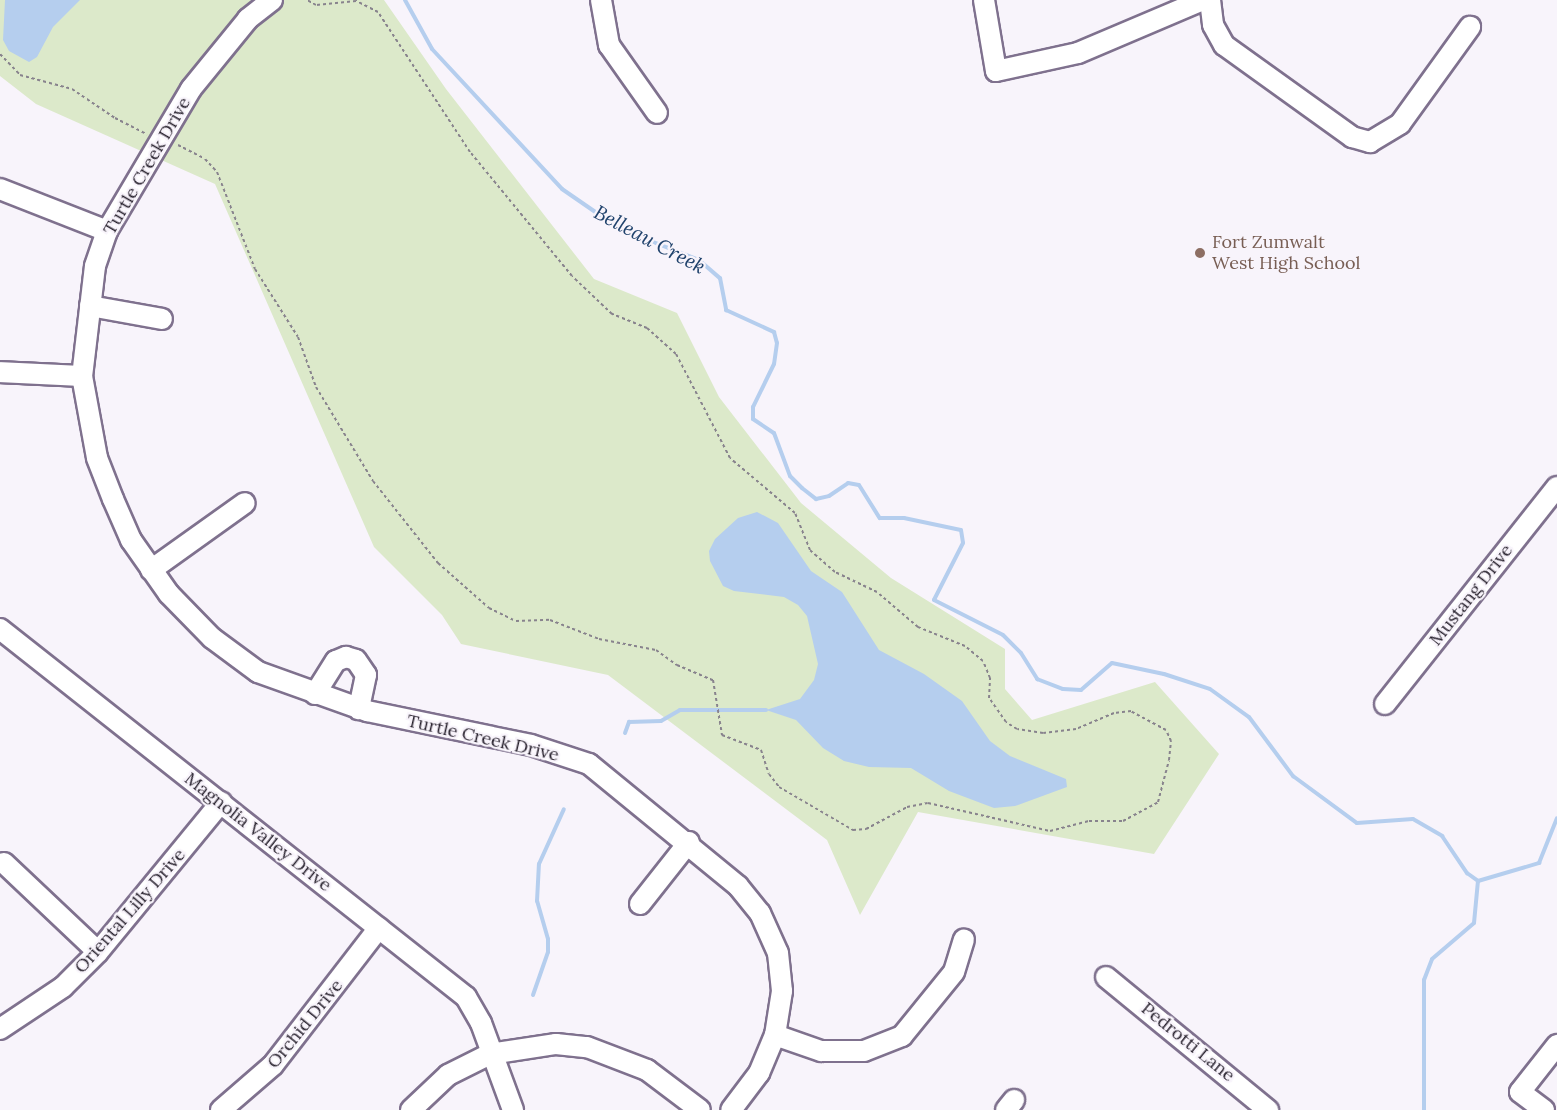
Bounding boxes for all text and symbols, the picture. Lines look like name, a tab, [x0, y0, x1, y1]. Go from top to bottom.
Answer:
street label: Turtle Creek Drive	[99, 93, 195, 239]
water label: Belleau Creek	[590, 200, 710, 278]
place label: Fort Zumwalt West High School	[1212, 232, 1360, 274]
marker: Fort Zumwalt West High School	[1193, 246, 1207, 260]
street label: Mustang Drive	[1425, 540, 1517, 650]
street label: Turtle Creek Drive	[405, 710, 561, 766]
street label: Magnolia Valley Drive	[180, 768, 336, 896]
street label: Oriental Lilly Drive	[70, 844, 190, 978]
street label: Orchid Drive	[263, 975, 347, 1073]
street label: Pedrotti Lane	[1137, 998, 1239, 1086]

